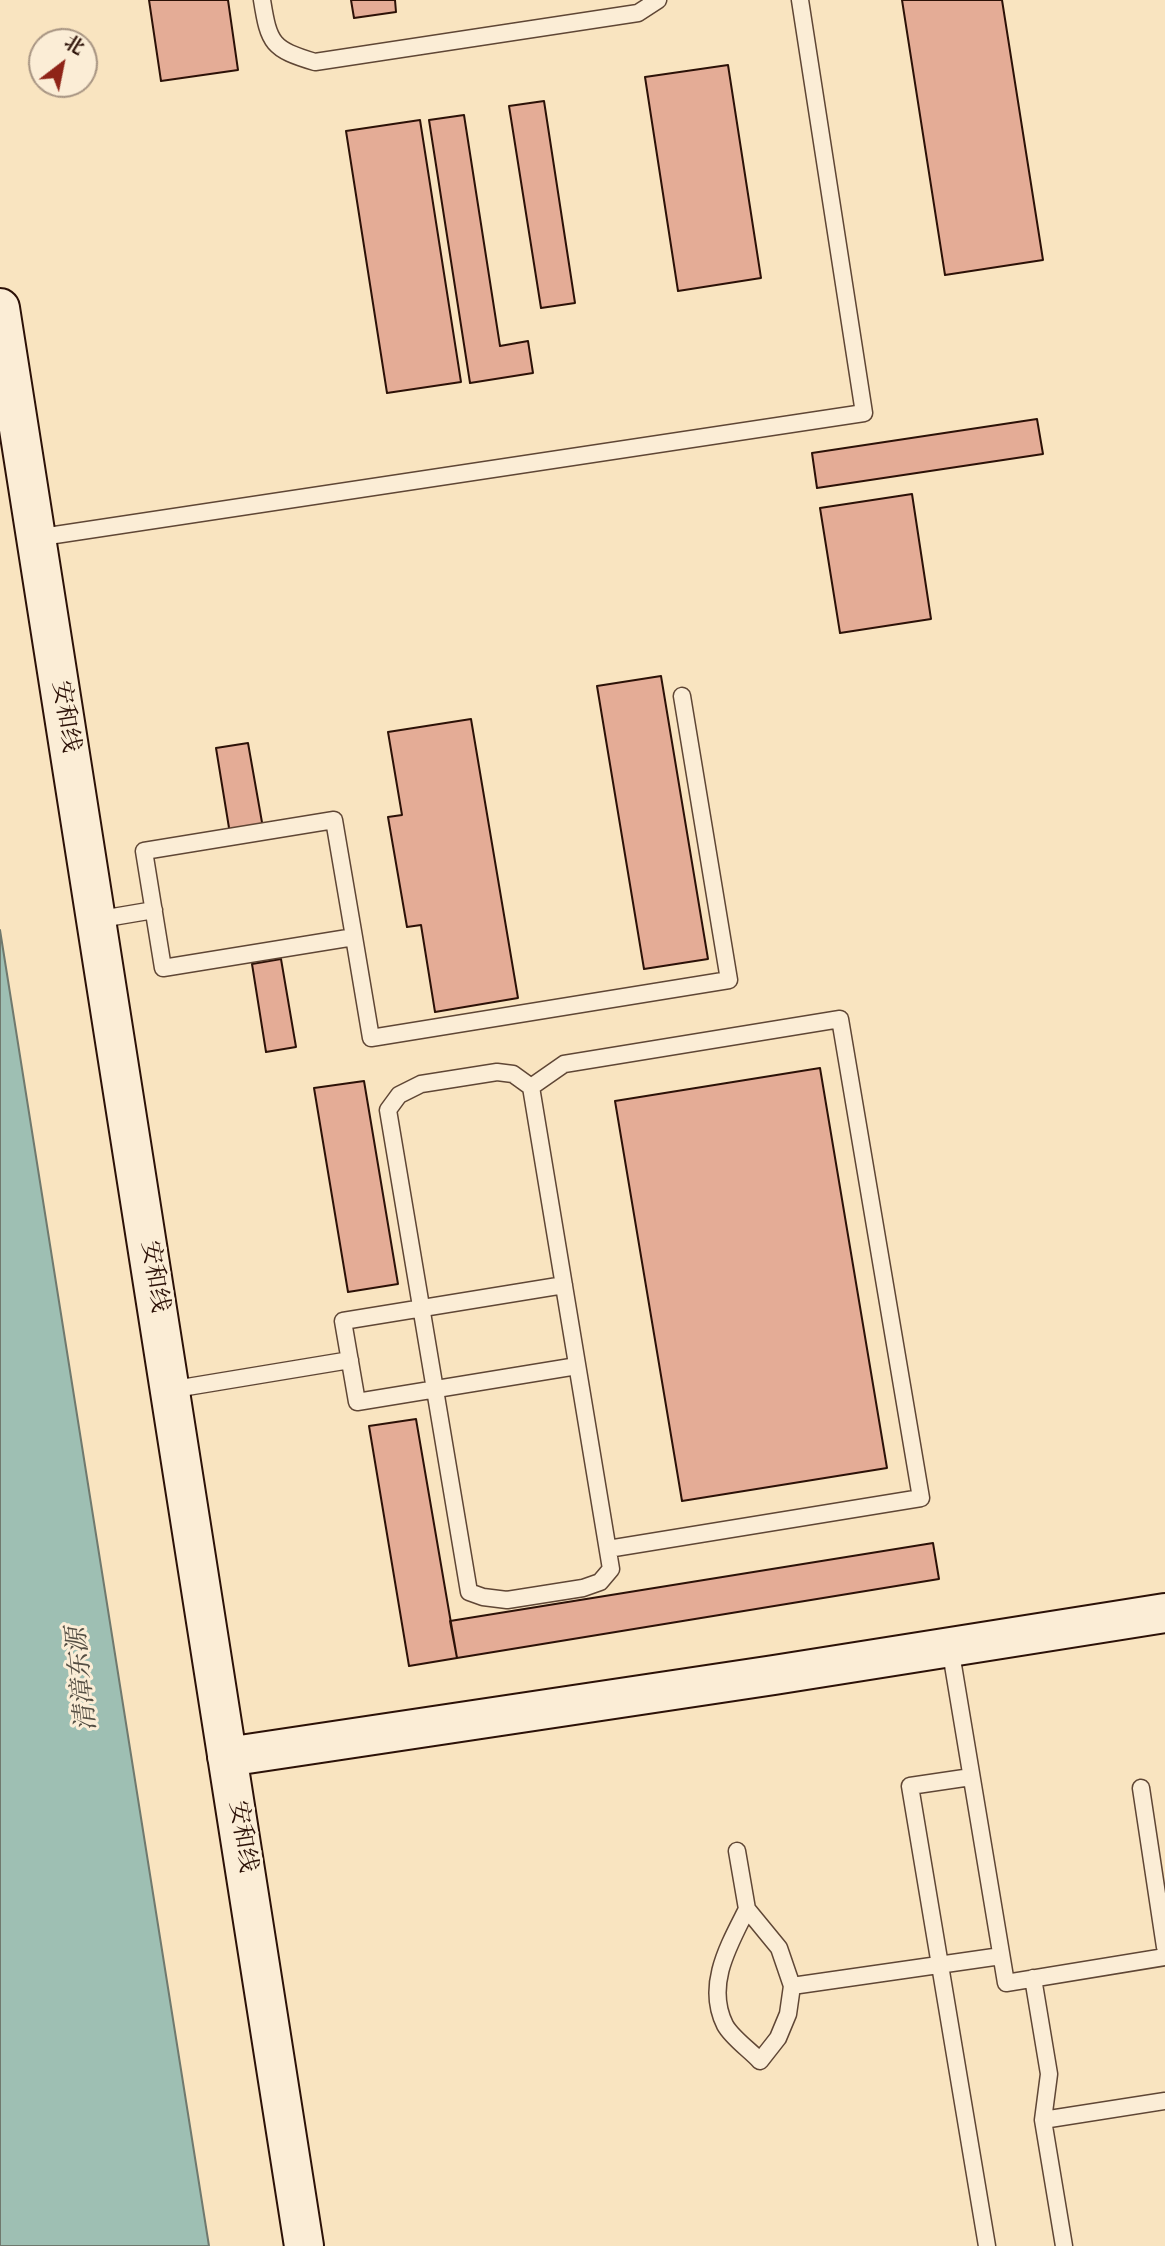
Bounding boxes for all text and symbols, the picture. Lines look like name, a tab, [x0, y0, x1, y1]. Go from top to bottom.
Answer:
north arrow	[28, 28, 98, 98]
text: 北	[58, 30, 89, 63]
street label: 安和线	[43, 679, 83, 755]
street label: 安和线	[132, 1239, 172, 1315]
water label: 清漳东源	[64, 1626, 106, 1732]
street label: 安和线	[220, 1799, 260, 1875]

